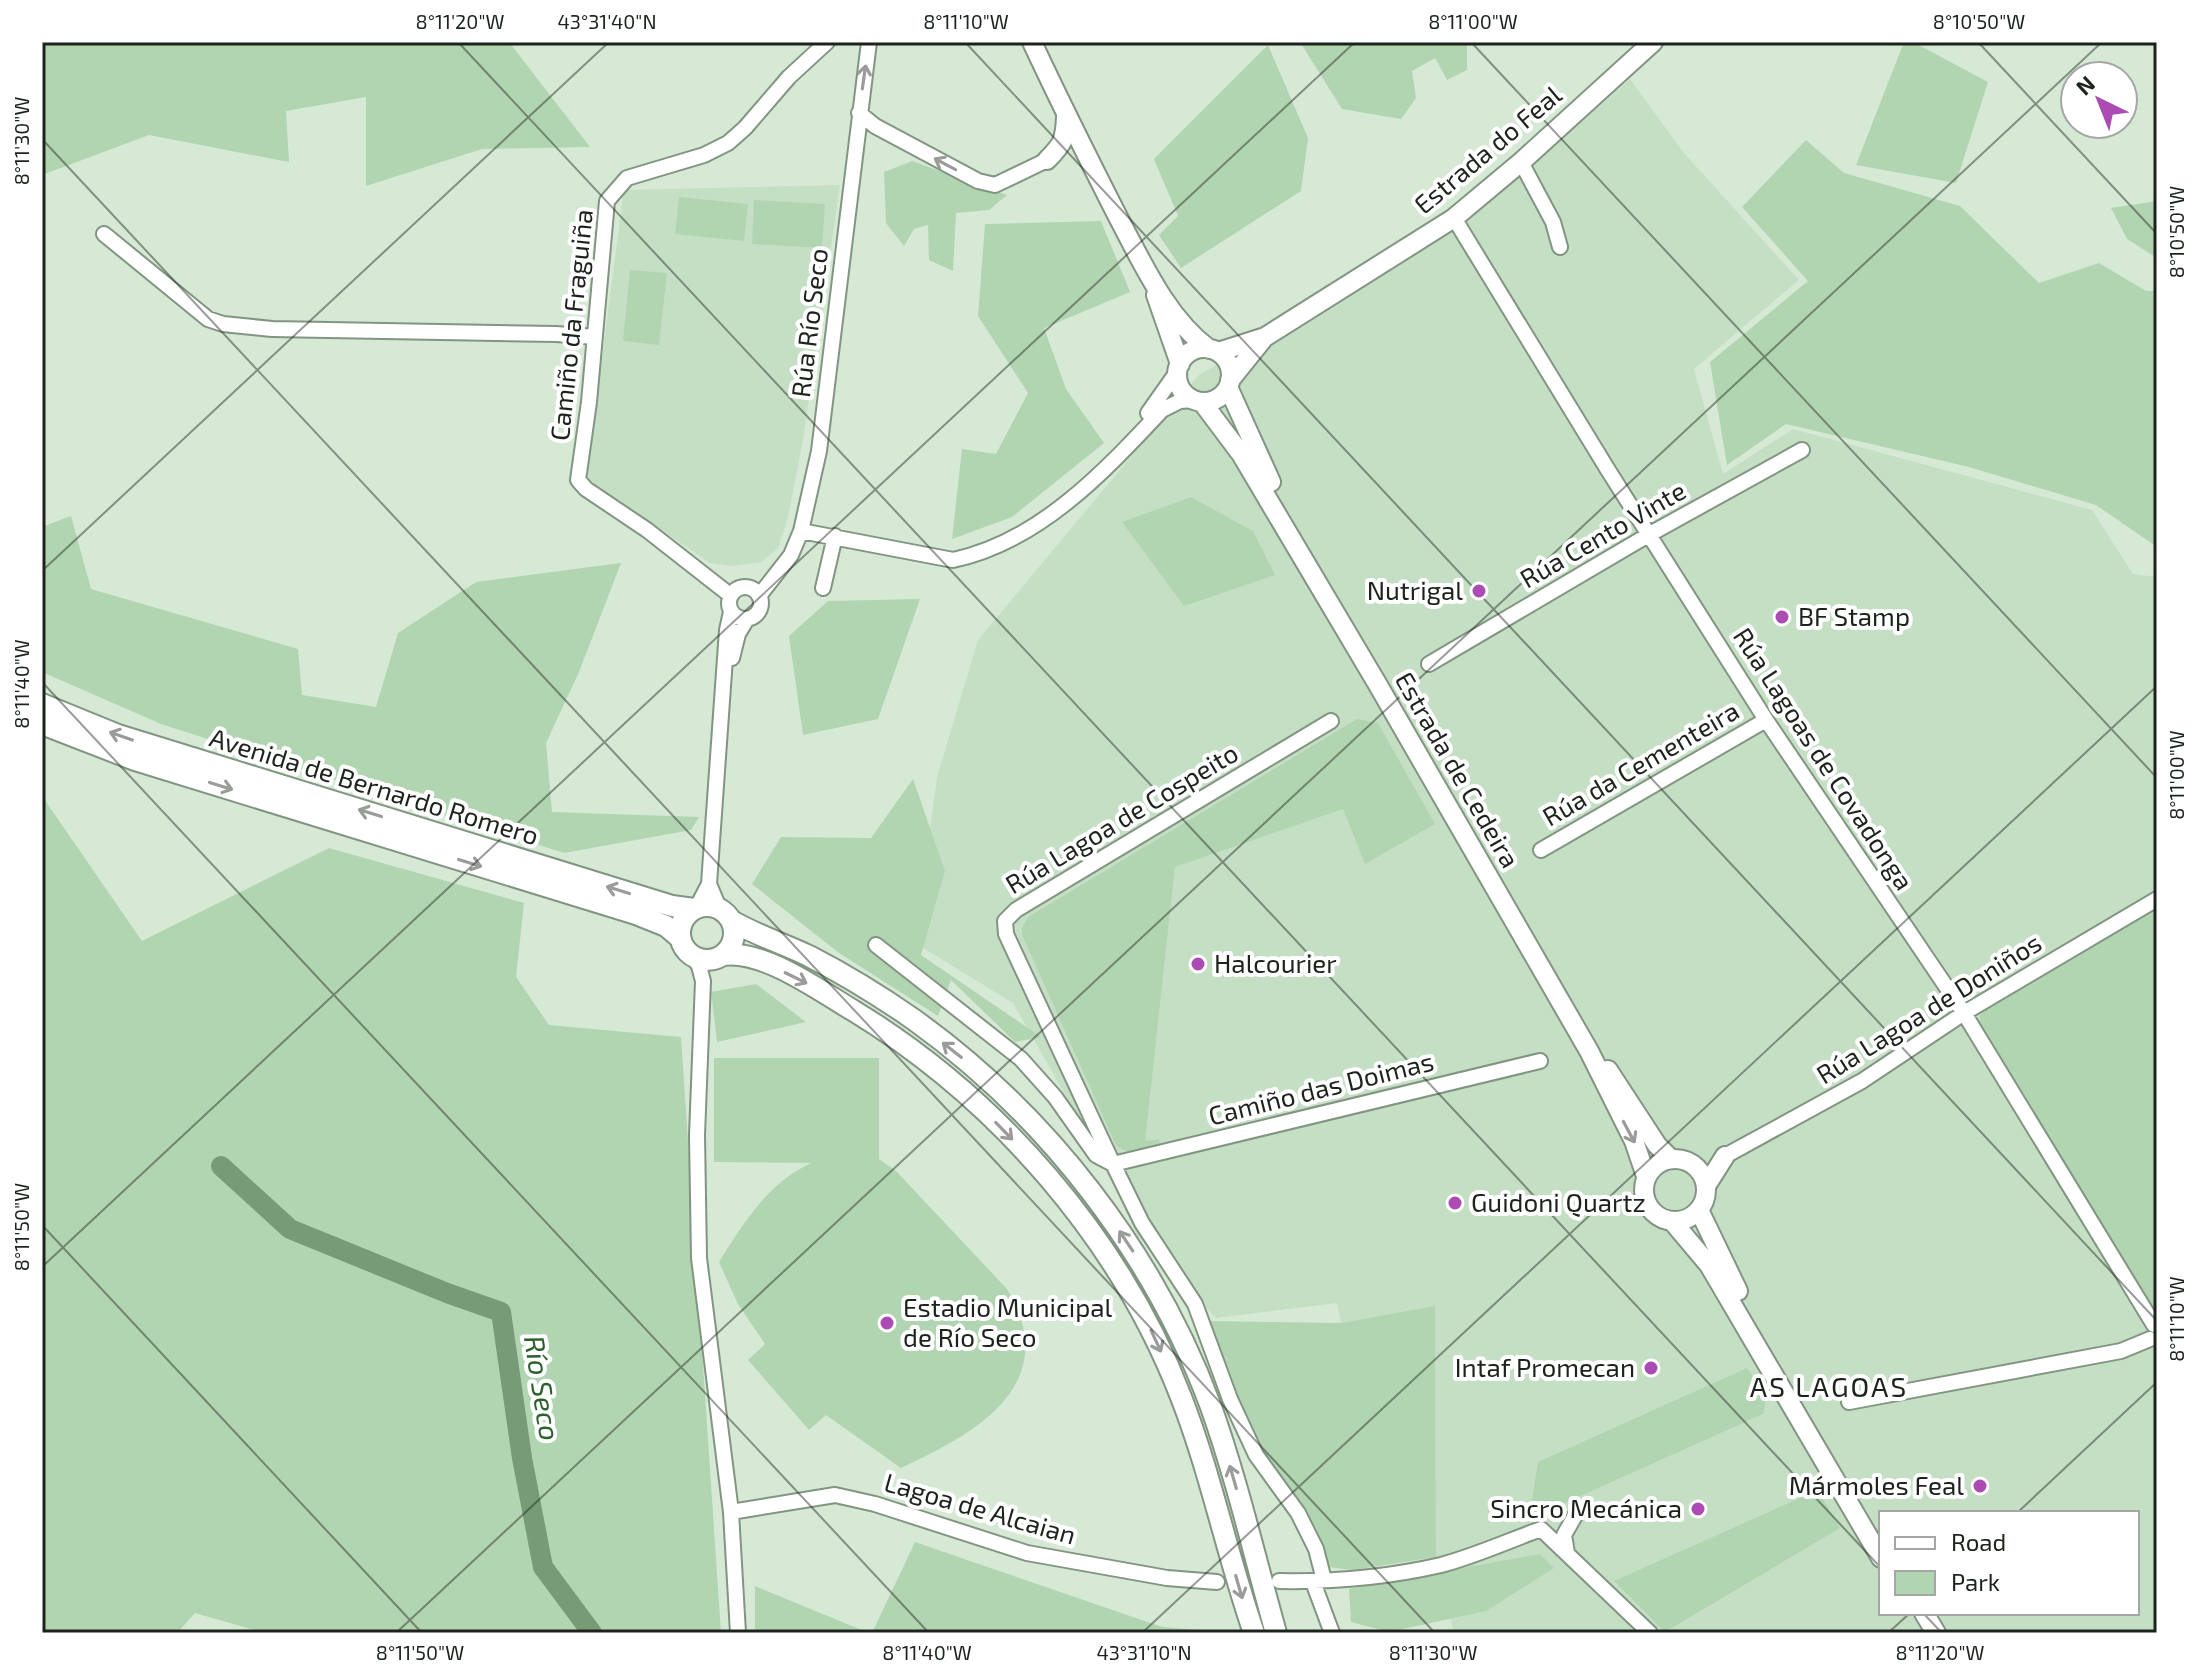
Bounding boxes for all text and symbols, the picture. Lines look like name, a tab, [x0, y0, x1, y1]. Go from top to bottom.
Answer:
text: 8°11'20"W	[416, 9, 504, 33]
text: 43°31'40"N	[557, 9, 657, 33]
text: 8°11'10"W	[923, 9, 1009, 33]
text: 8°11'00"W	[1428, 9, 1518, 33]
text: 8°10'50"W	[1933, 9, 2025, 33]
north arrow	[2059, 60, 2139, 140]
one-way arrow	[857, 65, 872, 91]
text: N	[2070, 70, 2099, 100]
street label: Estrada do Feal	[1407, 78, 1567, 219]
text: 8°11'30"W	[9, 97, 33, 185]
one-way arrow	[934, 156, 957, 172]
text: 8°10'50"W	[2164, 186, 2188, 278]
street label: Camiño da Fraguiña	[543, 208, 598, 442]
street label: Rúa Río Seco	[784, 247, 833, 399]
street label: Rúa Cento Vinte	[1514, 474, 1691, 594]
place label: Nutrigal	[1367, 574, 1463, 605]
marker: Nutrigal	[1470, 582, 1488, 600]
place label: BF Stamp	[1798, 600, 1910, 631]
marker: BF Stamp	[1773, 608, 1791, 626]
street label: Rúa Lagoas de Covadonga	[1728, 621, 1921, 895]
text: 8°11'40"W	[9, 639, 33, 729]
street label: Estrada de Cedeira	[1390, 666, 1527, 873]
street label: Rúa da Cementeira	[1537, 694, 1744, 832]
street label: Avenida de Bernardo Romero	[206, 721, 543, 850]
one-way arrow	[110, 728, 134, 742]
text: 8°11'00"W	[2164, 730, 2188, 820]
street label: Rúa Lagoa de Cospeito	[999, 736, 1243, 899]
one-way arrow	[209, 780, 234, 795]
one-way arrow	[357, 805, 383, 820]
one-way arrow	[456, 856, 482, 871]
one-way arrow	[606, 881, 631, 896]
street label: Rúa Lagoa de Doniños	[1810, 926, 2046, 1090]
place label: Halcourier	[1214, 947, 1337, 978]
marker: Halcourier	[1189, 955, 1207, 973]
one-way arrow	[783, 971, 807, 986]
one-way arrow	[942, 1041, 963, 1058]
street label: Camiño das Doimas	[1205, 1045, 1436, 1131]
one-way arrow	[1621, 1120, 1637, 1144]
one-way arrow	[995, 1121, 1014, 1141]
text: 8°11'50"W	[9, 1183, 33, 1271]
place label: Guidoni Quartz	[1471, 1186, 1646, 1217]
marker: Guidoni Quartz	[1446, 1194, 1464, 1212]
one-way arrow	[1117, 1231, 1134, 1253]
text: 8°11'10"W	[2164, 1276, 2188, 1362]
place label: Estadio Municipal de Río Seco	[903, 1291, 1113, 1352]
marker: Estadio Municipal de Río Seco	[878, 1314, 896, 1332]
one-way arrow	[1149, 1329, 1164, 1353]
water label: Río Seco	[518, 1333, 568, 1443]
place label: Intaf Promecan	[1455, 1351, 1635, 1382]
marker: Intaf Promecan	[1642, 1359, 1660, 1377]
district label: AS LAGOAS	[1750, 1369, 1908, 1403]
street label: Lagoa de Alcaian	[881, 1465, 1080, 1550]
one-way arrow	[1224, 1465, 1239, 1491]
place label: Mármoles Feal	[1789, 1469, 1964, 1500]
marker: Mármoles Feal	[1971, 1477, 1989, 1495]
place label: Sincro Mecánica	[1490, 1492, 1682, 1523]
marker: Sincro Mecánica	[1689, 1500, 1707, 1518]
legend	[1879, 1511, 2139, 1615]
text: Road	[1951, 1527, 2006, 1556]
text: Park	[1951, 1567, 2000, 1596]
one-way arrow	[1233, 1573, 1248, 1599]
text: 8°11'50"W	[376, 1640, 464, 1664]
text: 8°11'40"W	[882, 1640, 972, 1664]
text: 43°31'10"N	[1096, 1640, 1192, 1664]
text: 8°11'30"W	[1389, 1640, 1477, 1664]
text: 8°11'20"W	[1896, 1640, 1984, 1664]

